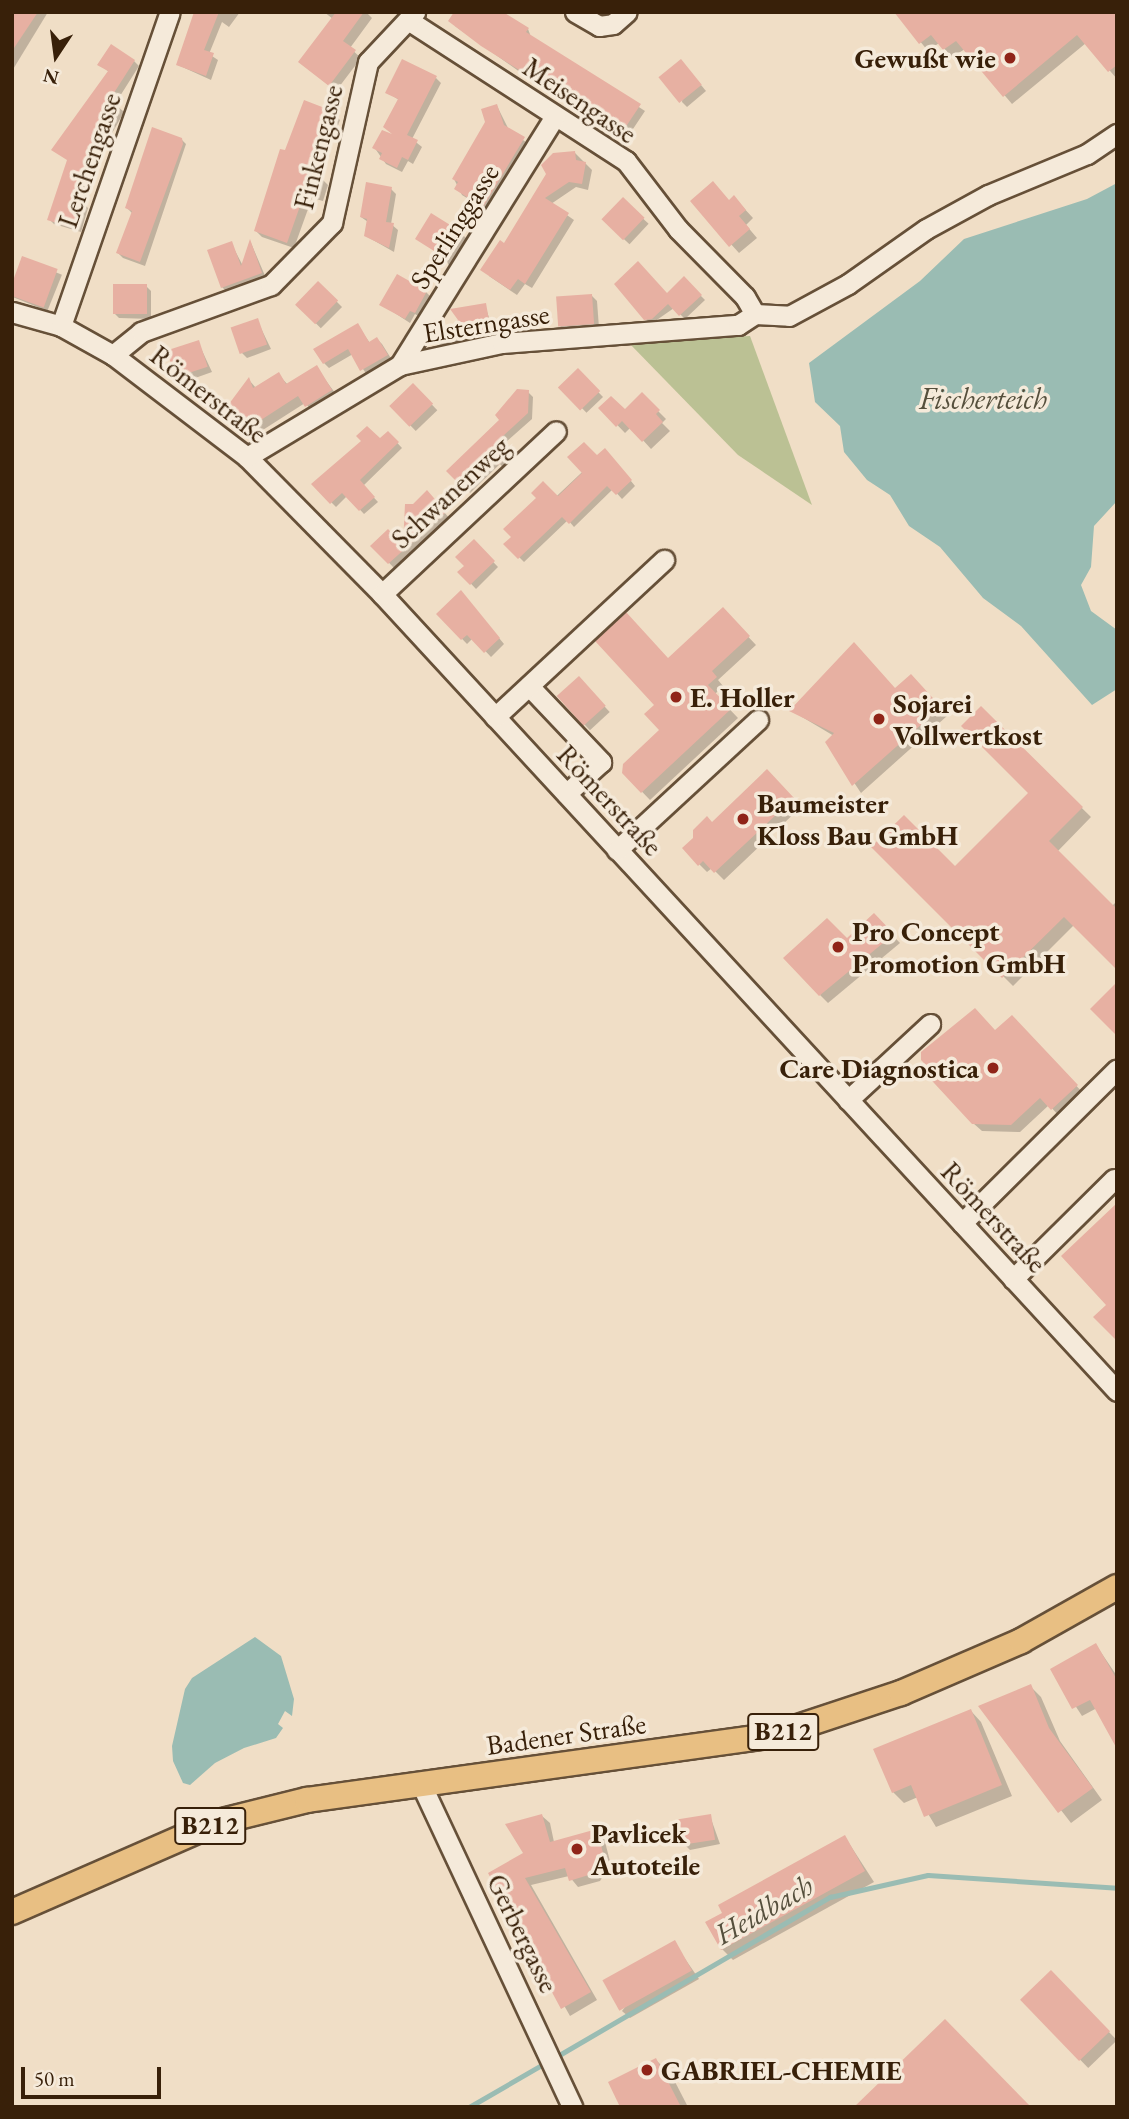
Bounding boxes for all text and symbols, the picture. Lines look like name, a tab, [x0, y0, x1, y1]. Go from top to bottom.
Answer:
north arrow	[21, 21, 91, 91]
place label: Gewußt wie	[854, 41, 996, 75]
street label: Meisengasse	[517, 50, 643, 150]
marker: Gewußt wie	[1002, 50, 1018, 66]
text: N	[41, 63, 61, 91]
street label: Finkengasse	[286, 81, 350, 213]
street label: Lerchengasse	[50, 88, 128, 232]
street label: Sperlinggasse	[402, 157, 506, 295]
street label: Elsterngasse	[420, 296, 552, 350]
street label: Römerstraße	[144, 338, 274, 450]
water label: Fischerteich	[919, 381, 1047, 417]
street label: Schwanenweg	[384, 429, 516, 555]
place label: E. Holler	[690, 680, 795, 714]
place label: Sojarei Vollwertkost	[893, 686, 1042, 752]
marker: E. Holler	[668, 689, 684, 705]
marker: Sojarei Vollwertkost	[871, 711, 887, 727]
street label: Römerstraße	[550, 738, 670, 862]
place label: Baumeister Kloss Bau GmbH	[757, 786, 958, 852]
marker: Baumeister Kloss Bau GmbH	[735, 811, 751, 827]
place label: Pro Concept Promotion GmbH	[852, 914, 1066, 980]
marker: Pro Concept Promotion GmbH	[830, 939, 846, 955]
place label: Care Diagnostica	[780, 1051, 979, 1085]
marker: Care Diagnostica	[985, 1060, 1001, 1076]
street label: Römerstraße	[934, 1155, 1054, 1279]
street label: Badener Straße	[484, 1706, 648, 1762]
road number: B212	[746, 1709, 820, 1754]
road number: B212	[173, 1803, 247, 1848]
place label: Pavlicek Autoteile	[591, 1816, 700, 1882]
marker: Pavlicek Autoteile	[569, 1841, 585, 1857]
street label: Gerbergasse	[480, 1868, 566, 1998]
water label: Heidbach	[708, 1868, 820, 1952]
scale bar	[24, 2052, 164, 2096]
place label: GABRIEL-CHEMIE	[661, 2053, 902, 2087]
marker: GABRIEL-CHEMIE	[639, 2062, 655, 2078]
text: 50 m	[34, 2065, 75, 2092]

